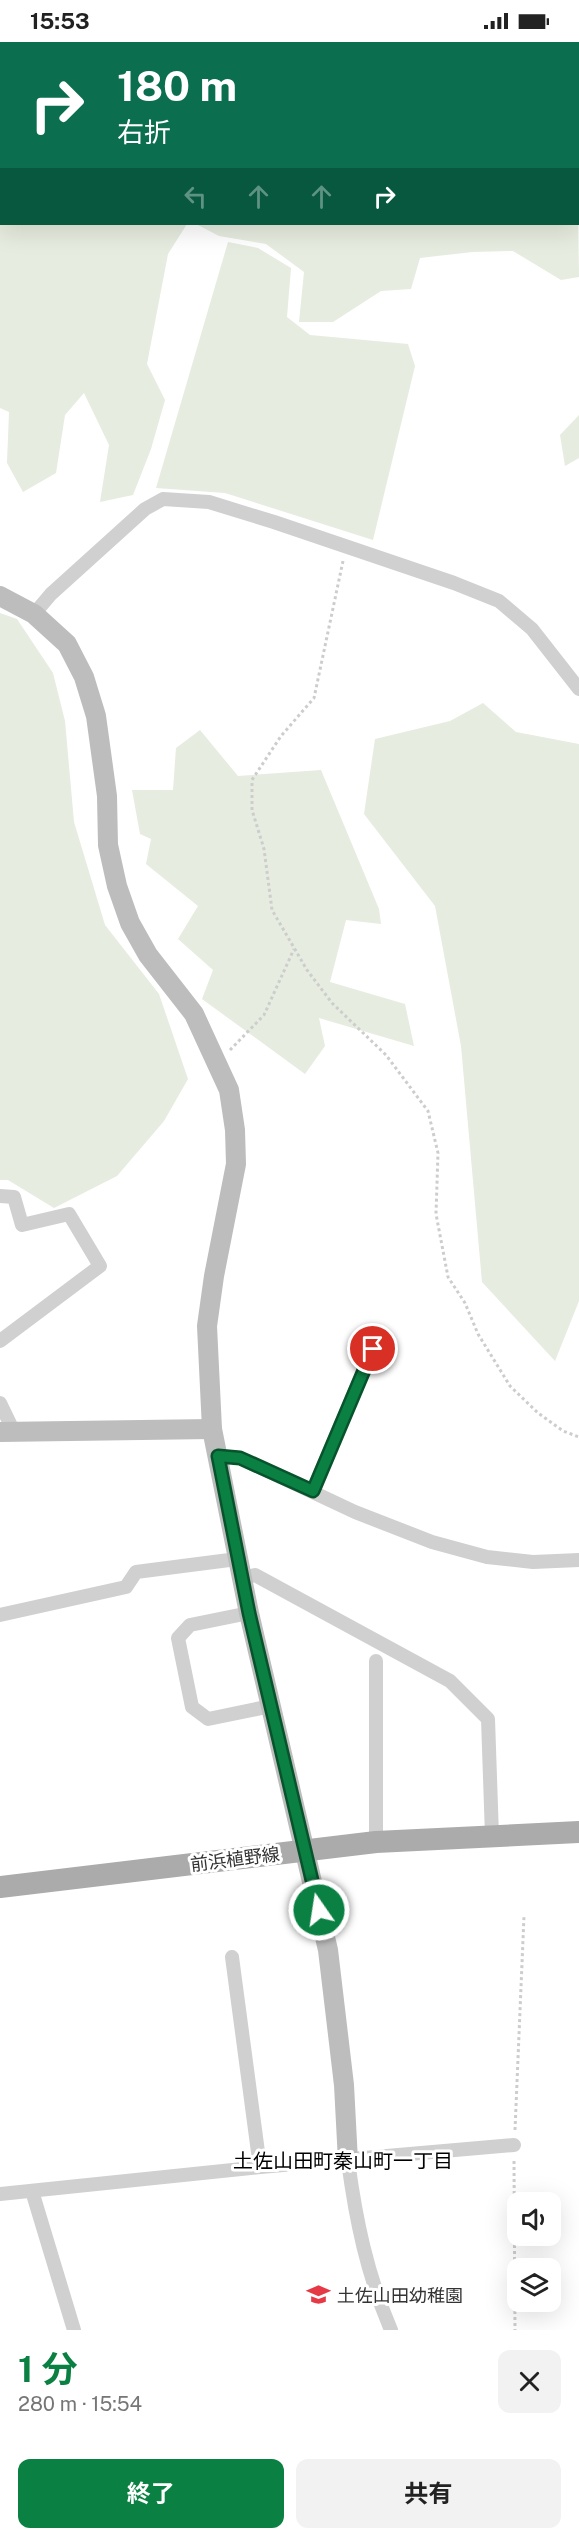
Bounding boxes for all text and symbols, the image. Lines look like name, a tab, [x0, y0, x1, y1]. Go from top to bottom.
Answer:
text: 15:53	[30, 8, 90, 34]
text: 180 m	[117, 61, 237, 110]
icon: right	[18, 66, 96, 144]
text: 右折	[117, 116, 171, 148]
icon: left	[179, 180, 212, 213]
icon: ahead	[242, 180, 275, 213]
icon: ahead	[305, 180, 338, 213]
icon: right	[368, 180, 401, 213]
pin	[347, 1323, 398, 1374]
icon: arrive	[356, 1332, 389, 1365]
street label: 前浜植野線	[189, 1843, 281, 1875]
position arrow	[287, 1878, 351, 1942]
district label: 土佐山田町秦山町一丁目	[233, 2149, 453, 2173]
map controls	[507, 2192, 561, 2312]
button: sound	[507, 2192, 561, 2246]
button: layers	[507, 2258, 561, 2312]
school or university icon: 土佐山田幼稚園	[306, 2282, 332, 2308]
place label: 土佐山田幼稚園	[337, 2285, 463, 2306]
text: 1 分	[18, 2348, 78, 2390]
button: close	[498, 2350, 561, 2413]
text: 280 m · 15:54	[18, 2392, 142, 2416]
button: 終了	[18, 2459, 284, 2528]
button: 共有	[296, 2459, 561, 2528]

